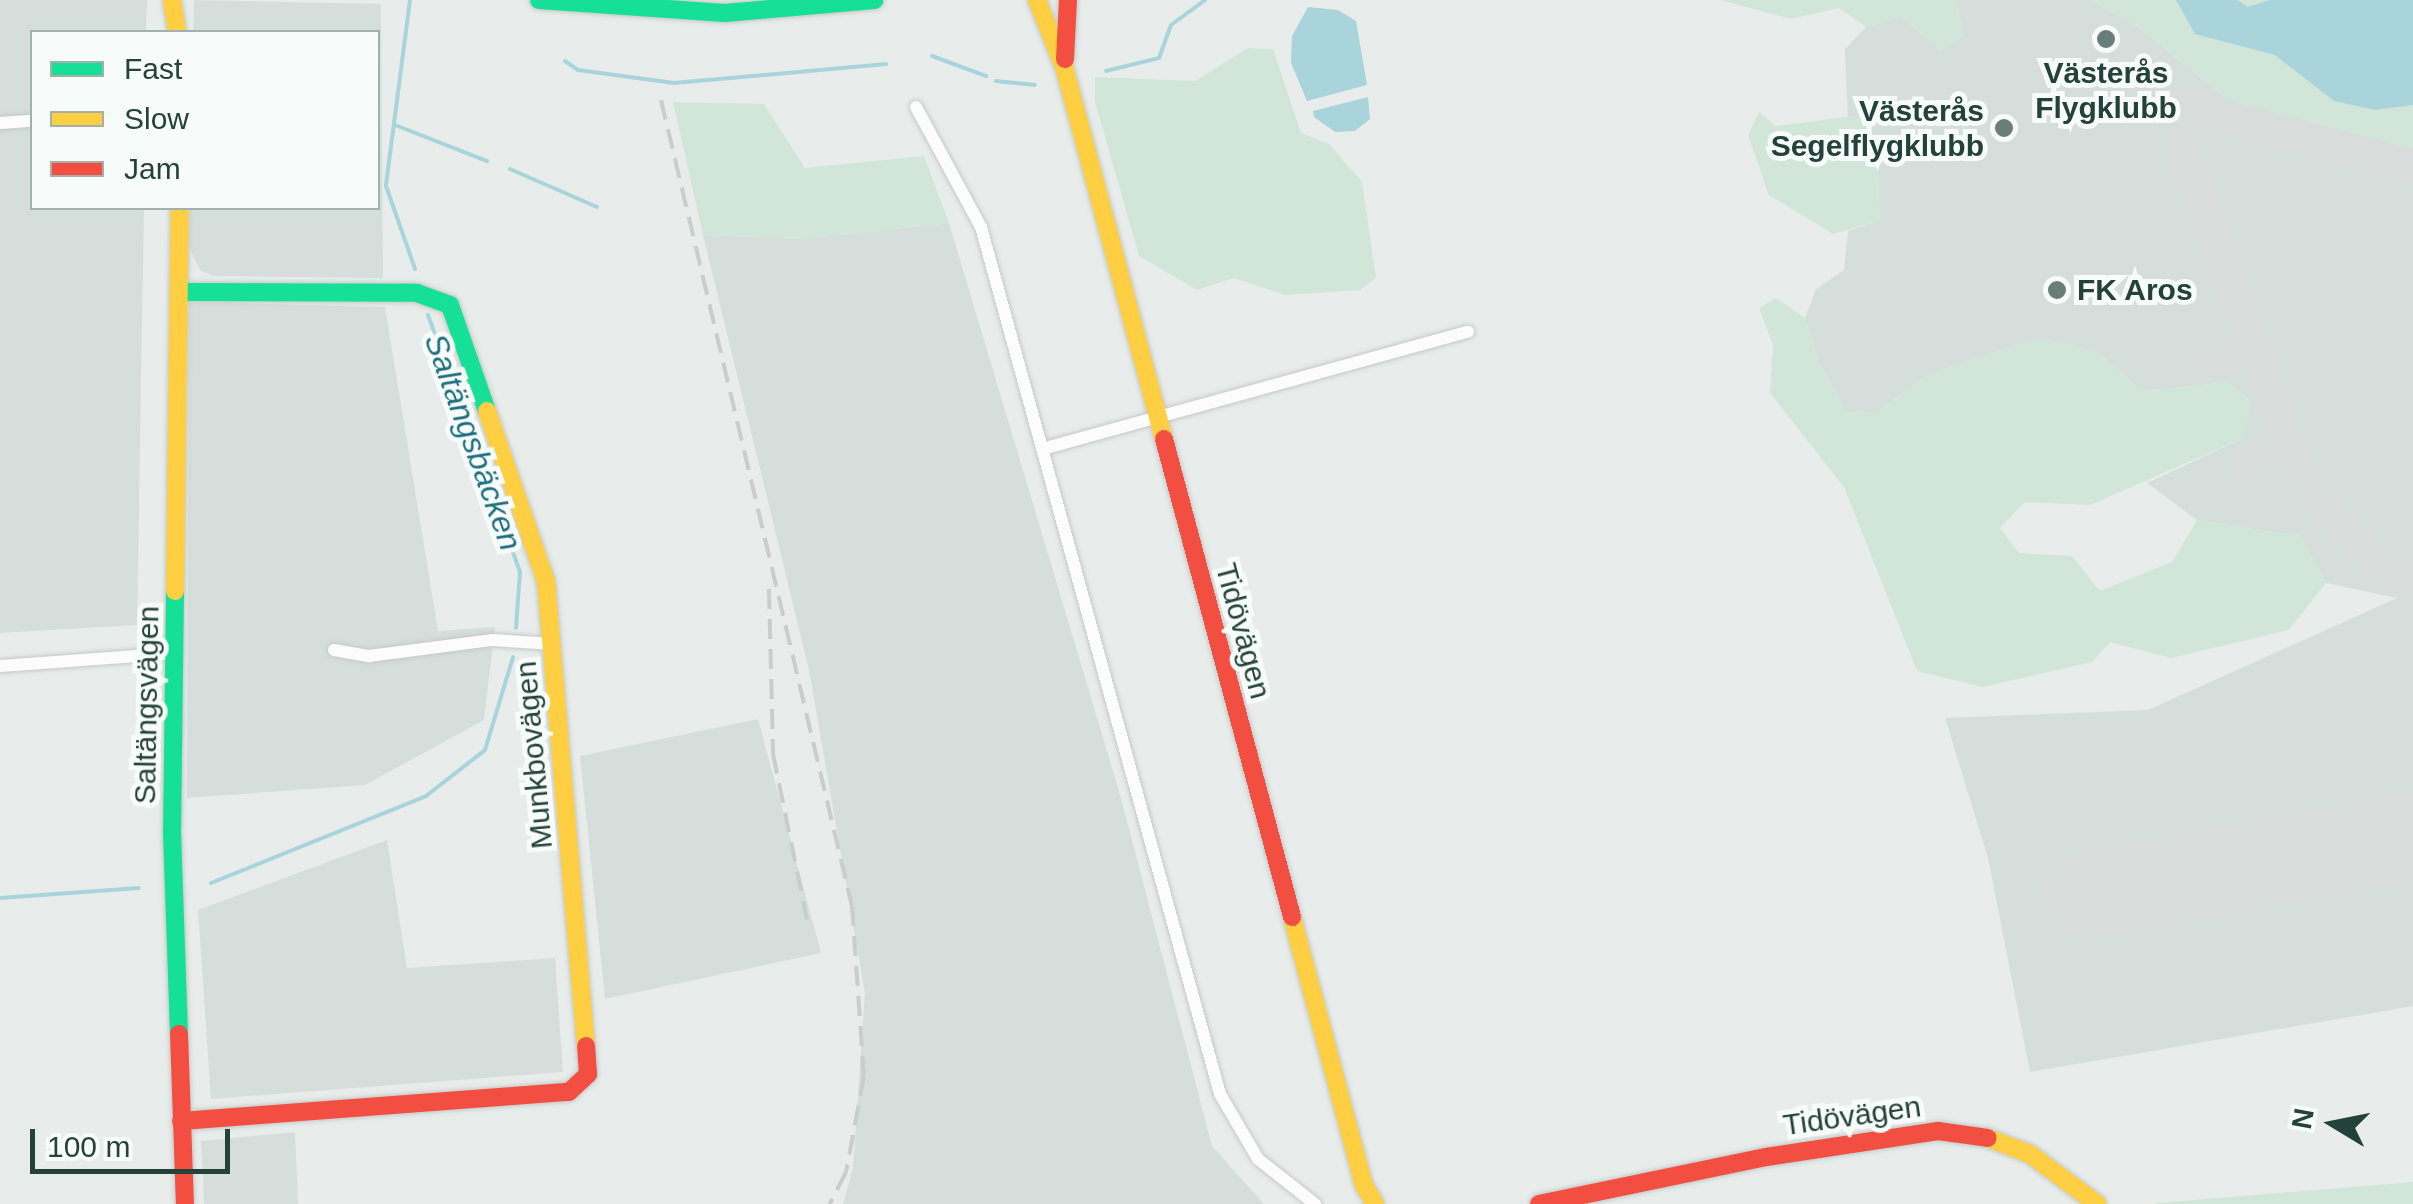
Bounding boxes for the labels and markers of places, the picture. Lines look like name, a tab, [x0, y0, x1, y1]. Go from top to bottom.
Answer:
marker: Västerås Flygklubb	[2095, 28, 2117, 50]
place label: Västerås Flygklubb	[2035, 55, 2177, 126]
place label: Västerås Segelflygklubb	[1771, 93, 1984, 164]
marker: Västerås Segelflygklubb	[1993, 117, 2015, 139]
place label: FK Aros	[2077, 272, 2194, 308]
marker: FK Aros	[2046, 279, 2068, 301]

